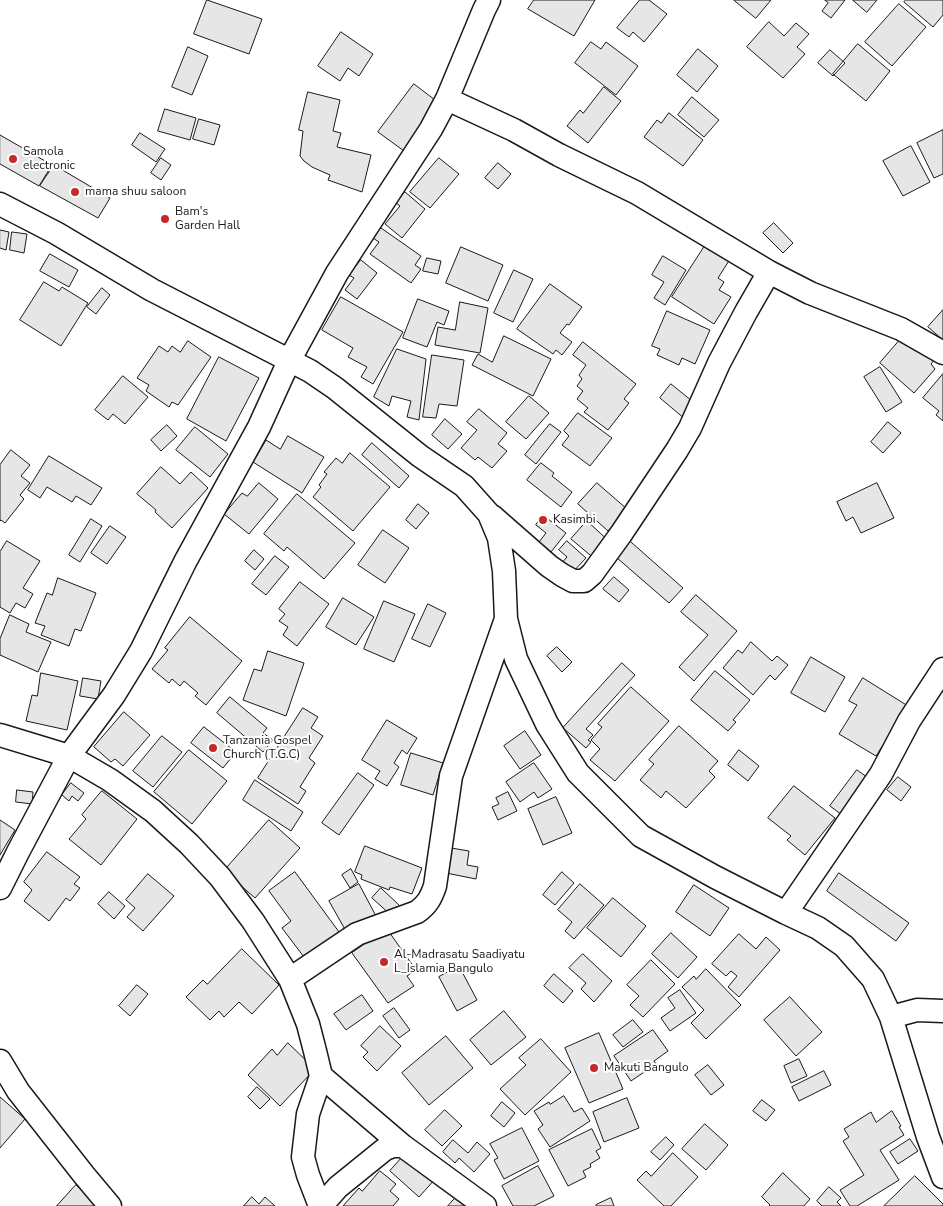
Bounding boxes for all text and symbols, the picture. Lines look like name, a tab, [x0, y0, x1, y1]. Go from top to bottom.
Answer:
place label: Samola electronic	[23, 145, 75, 173]
marker: Samola electronic	[7, 153, 19, 165]
place label: mama shuu saloon	[85, 185, 186, 199]
marker: mama shuu saloon	[69, 186, 81, 198]
place label: Bam's Garden Hall	[175, 205, 240, 233]
marker: Bam's Garden Hall	[159, 213, 171, 225]
place label: Kasimbi	[553, 513, 595, 527]
marker: Kasimbi	[537, 514, 549, 526]
place label: Tanzania Gospel Church (T.G.C)	[223, 734, 311, 762]
marker: Tanzania Gospel Church (T.G.C)	[207, 742, 219, 754]
place label: Al-Madrasatu Saadiyatu L_Islamia Bangulo	[394, 948, 525, 976]
marker: Al-Madrasatu Saadiyatu L_Islamia Bangulo	[378, 956, 390, 968]
place label: Makuti Bangulo	[604, 1061, 689, 1075]
marker: Makuti Bangulo	[588, 1062, 600, 1074]

